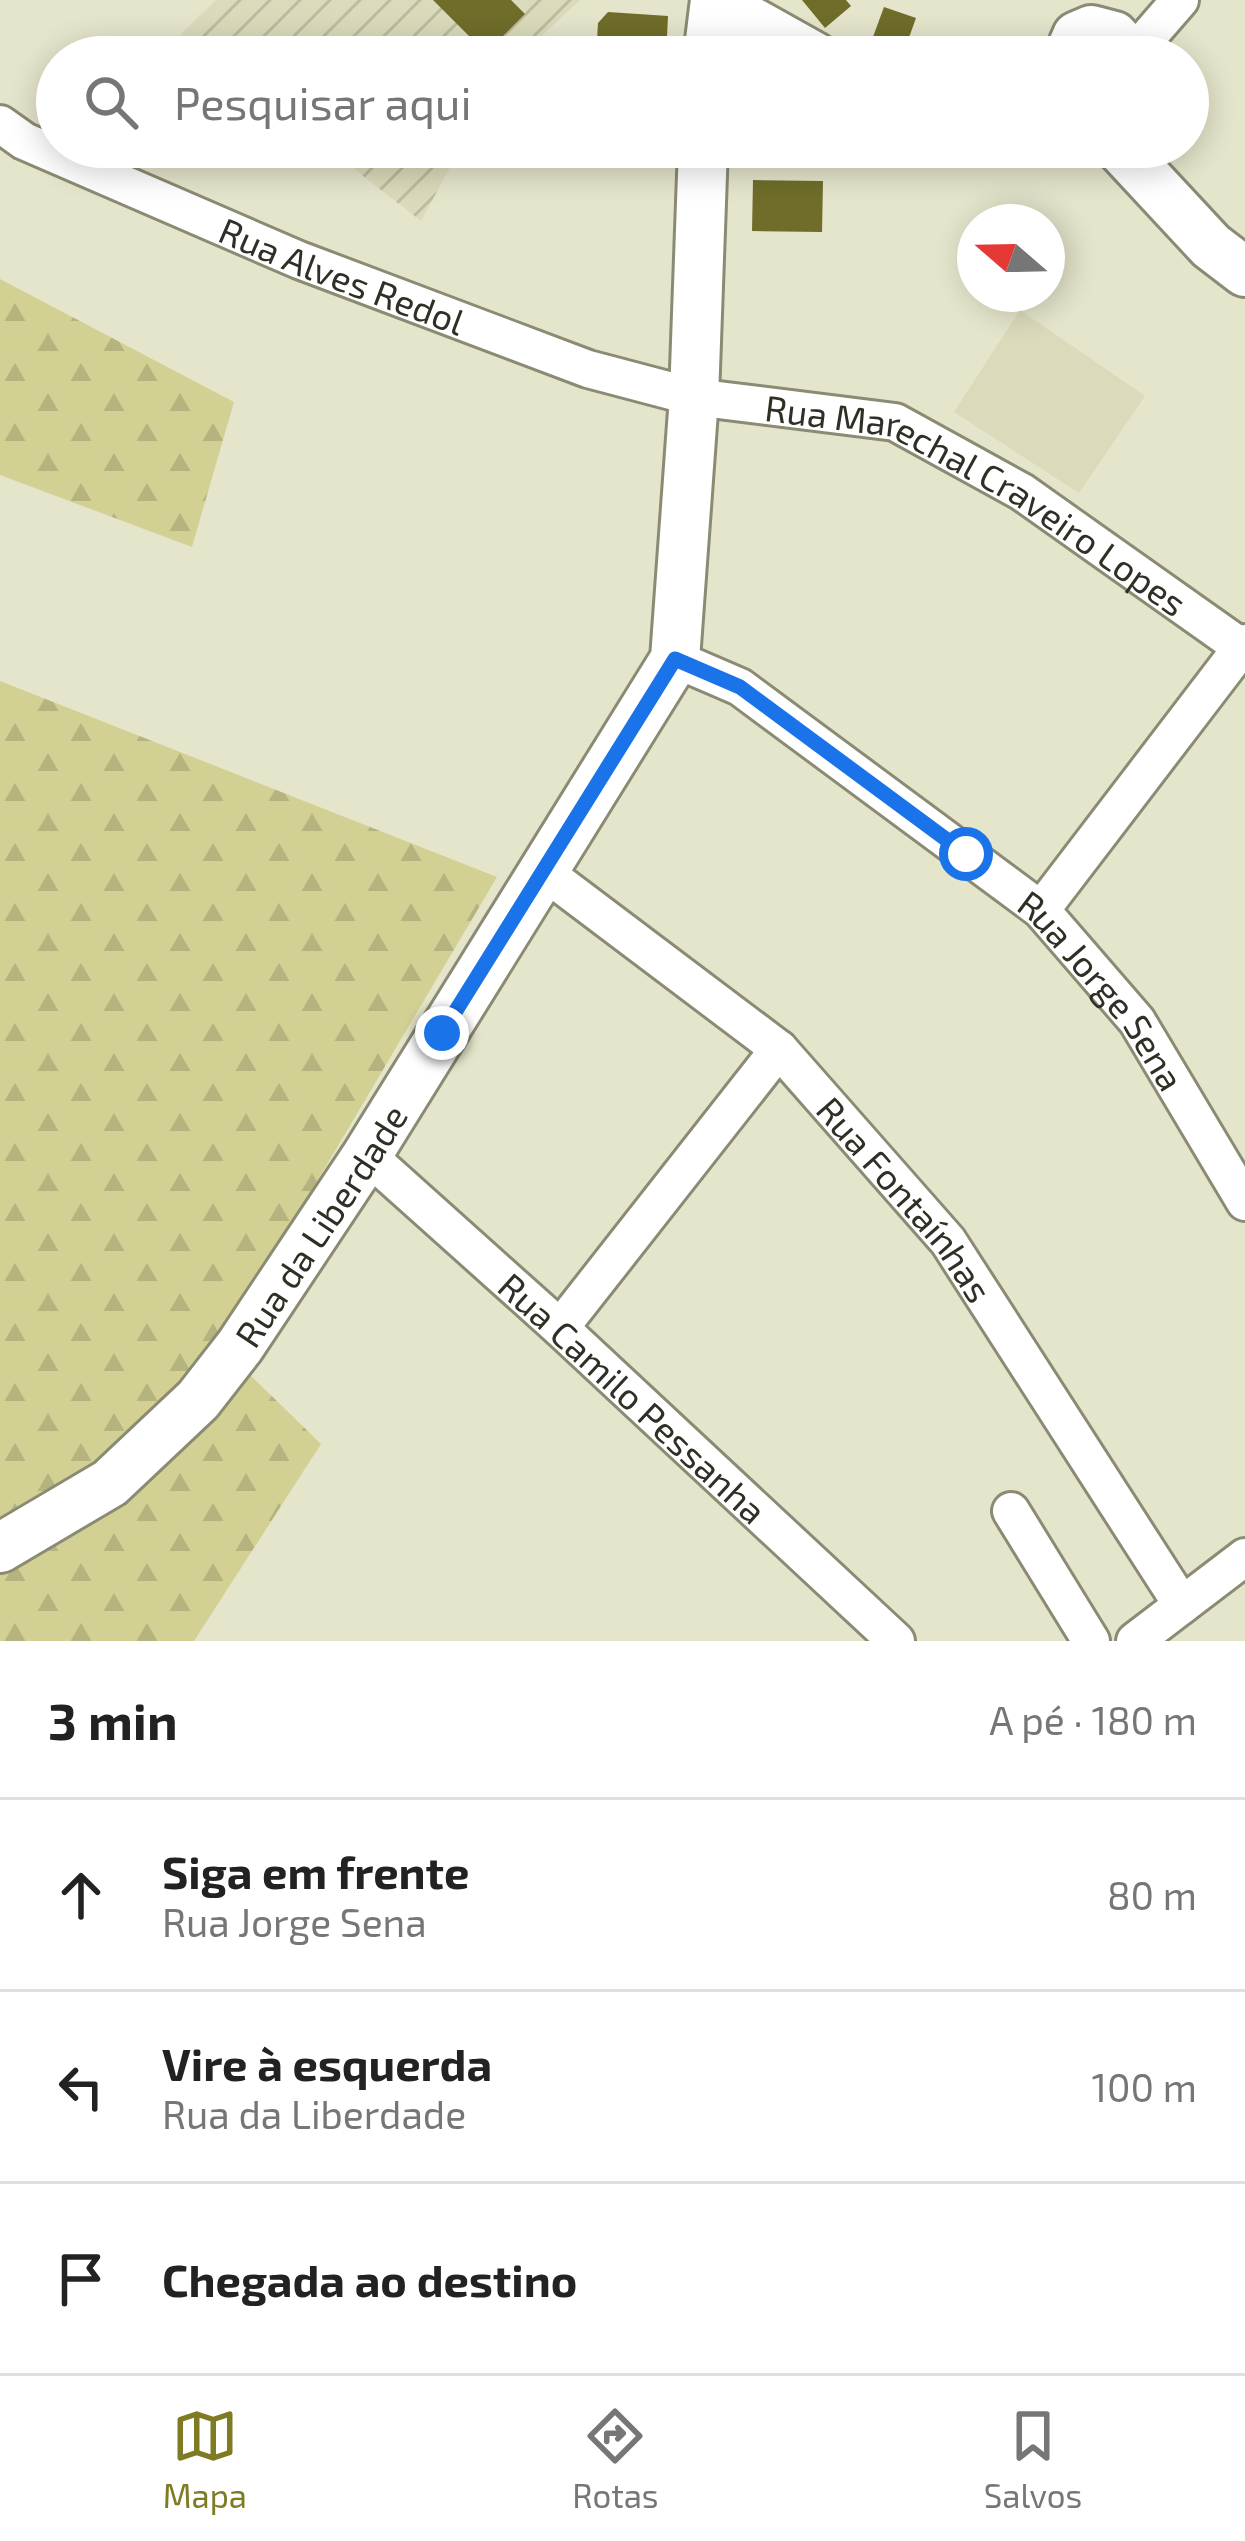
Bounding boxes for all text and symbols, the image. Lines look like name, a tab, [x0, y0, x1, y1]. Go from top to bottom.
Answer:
search box	[36, 36, 1209, 168]
icon: search	[78, 69, 144, 135]
text: Pesquisar aqui	[174, 75, 472, 129]
north arrow	[957, 204, 1065, 312]
street label: Rua Alves Redol	[213, 207, 471, 342]
street label: Rua Marechal Craveiro Lopes	[763, 385, 1196, 624]
route start	[939, 827, 993, 881]
street label: Rua Jorge Sena	[1011, 880, 1194, 1097]
route end	[415, 1006, 469, 1060]
street label: Rua Fontaínhas	[809, 1087, 1002, 1309]
street label: Rua da Liberdade	[225, 1096, 415, 1354]
street label: Rua Camilo Pessanha	[491, 1263, 776, 1531]
text: 3 min	[48, 1689, 178, 1750]
text: A pé · 180 m	[989, 1696, 1197, 1743]
text: Siga em frente	[162, 1844, 469, 1898]
icon: ahead	[48, 1862, 114, 1928]
text: 80 m	[1107, 1871, 1197, 1918]
text: Rua Jorge Sena	[162, 1898, 427, 1945]
text: Vire à esquerda	[162, 2036, 492, 2090]
icon: left	[48, 2054, 114, 2120]
text: 100 m	[1092, 2063, 1197, 2110]
text: Rua da Liberdade	[162, 2090, 466, 2137]
icon: arrive	[48, 2246, 114, 2312]
text: Chegada ao destino	[162, 2252, 577, 2306]
tab: Mapa	[163, 2403, 247, 2515]
tab: Rotas	[572, 2403, 659, 2515]
tab: Salvos	[984, 2403, 1082, 2515]

